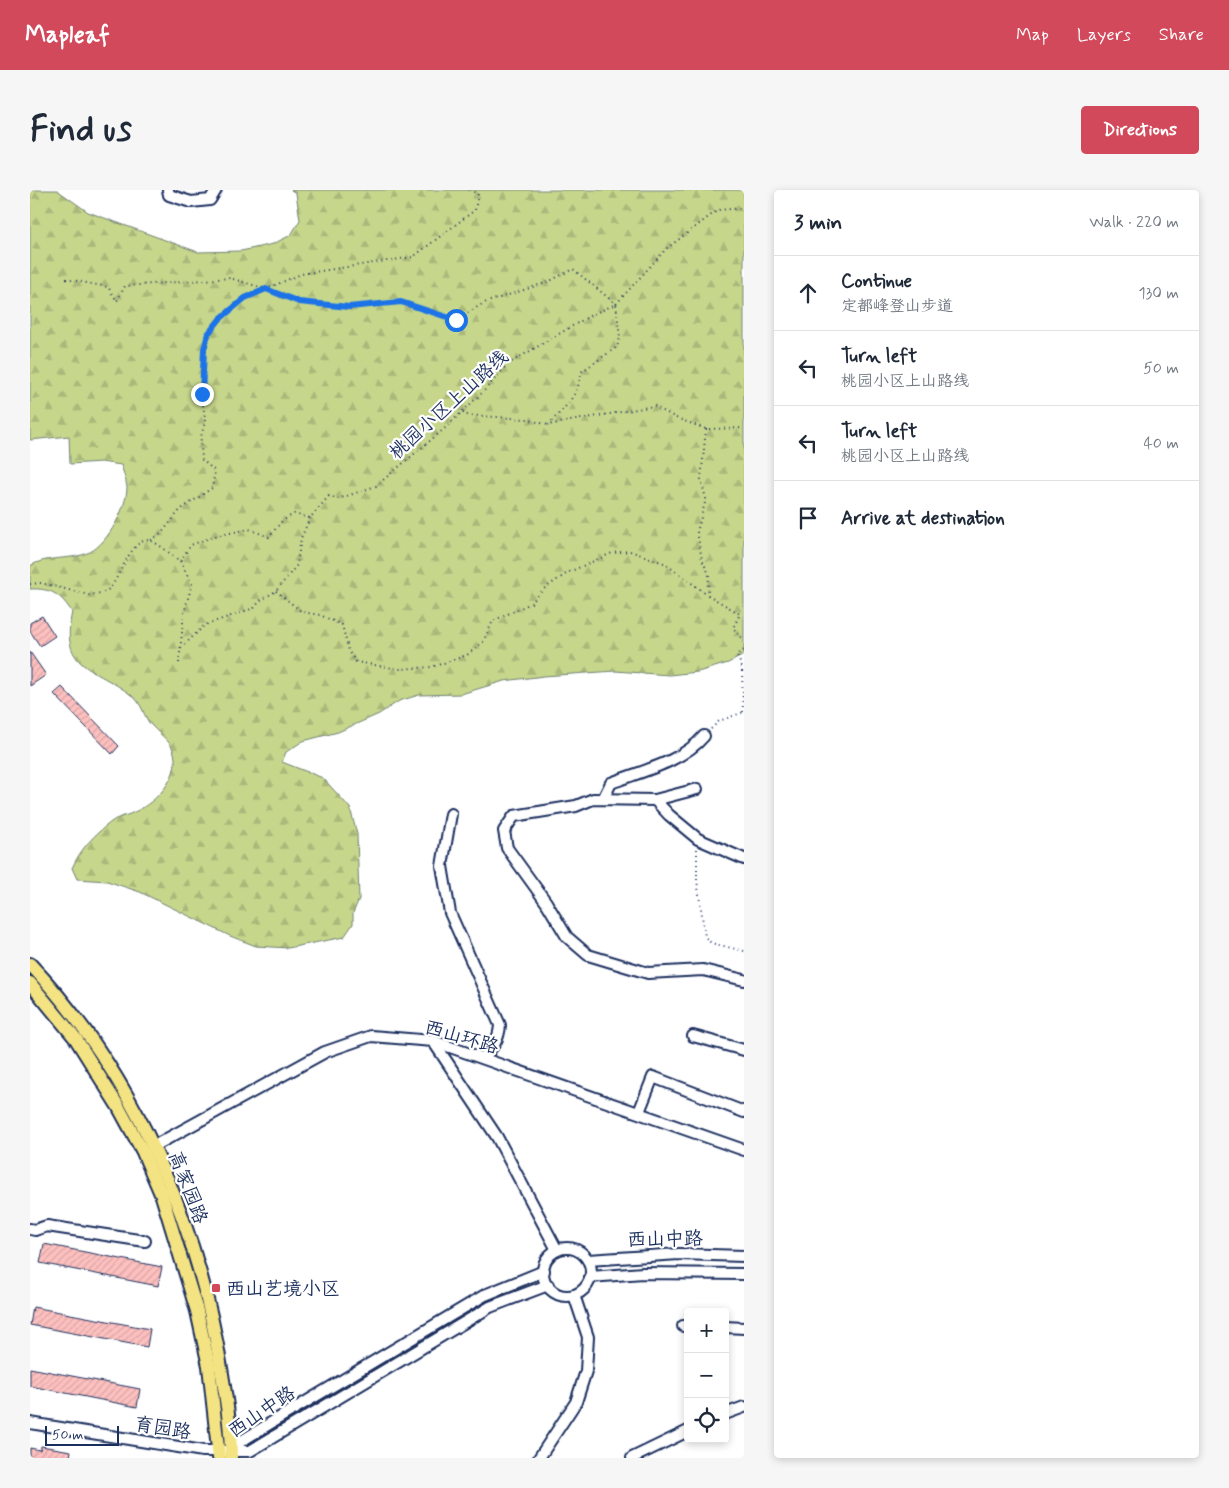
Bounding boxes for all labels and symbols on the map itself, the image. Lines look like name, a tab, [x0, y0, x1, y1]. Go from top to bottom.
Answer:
route start	[445, 309, 468, 332]
street label: 桃园小区上山路线	[384, 345, 514, 465]
route end	[191, 383, 214, 406]
street label: 西山环路	[422, 1015, 502, 1060]
street label: 高家园路	[162, 1148, 213, 1228]
street label: 西山中路	[627, 1226, 703, 1253]
place label: 西山艺境小区	[226, 1277, 340, 1302]
marker: 西山艺境小区	[210, 1282, 222, 1294]
street label: 西山中路	[223, 1381, 300, 1444]
street label: 育园路	[133, 1412, 193, 1445]
scale bar	[45, 1423, 119, 1446]

